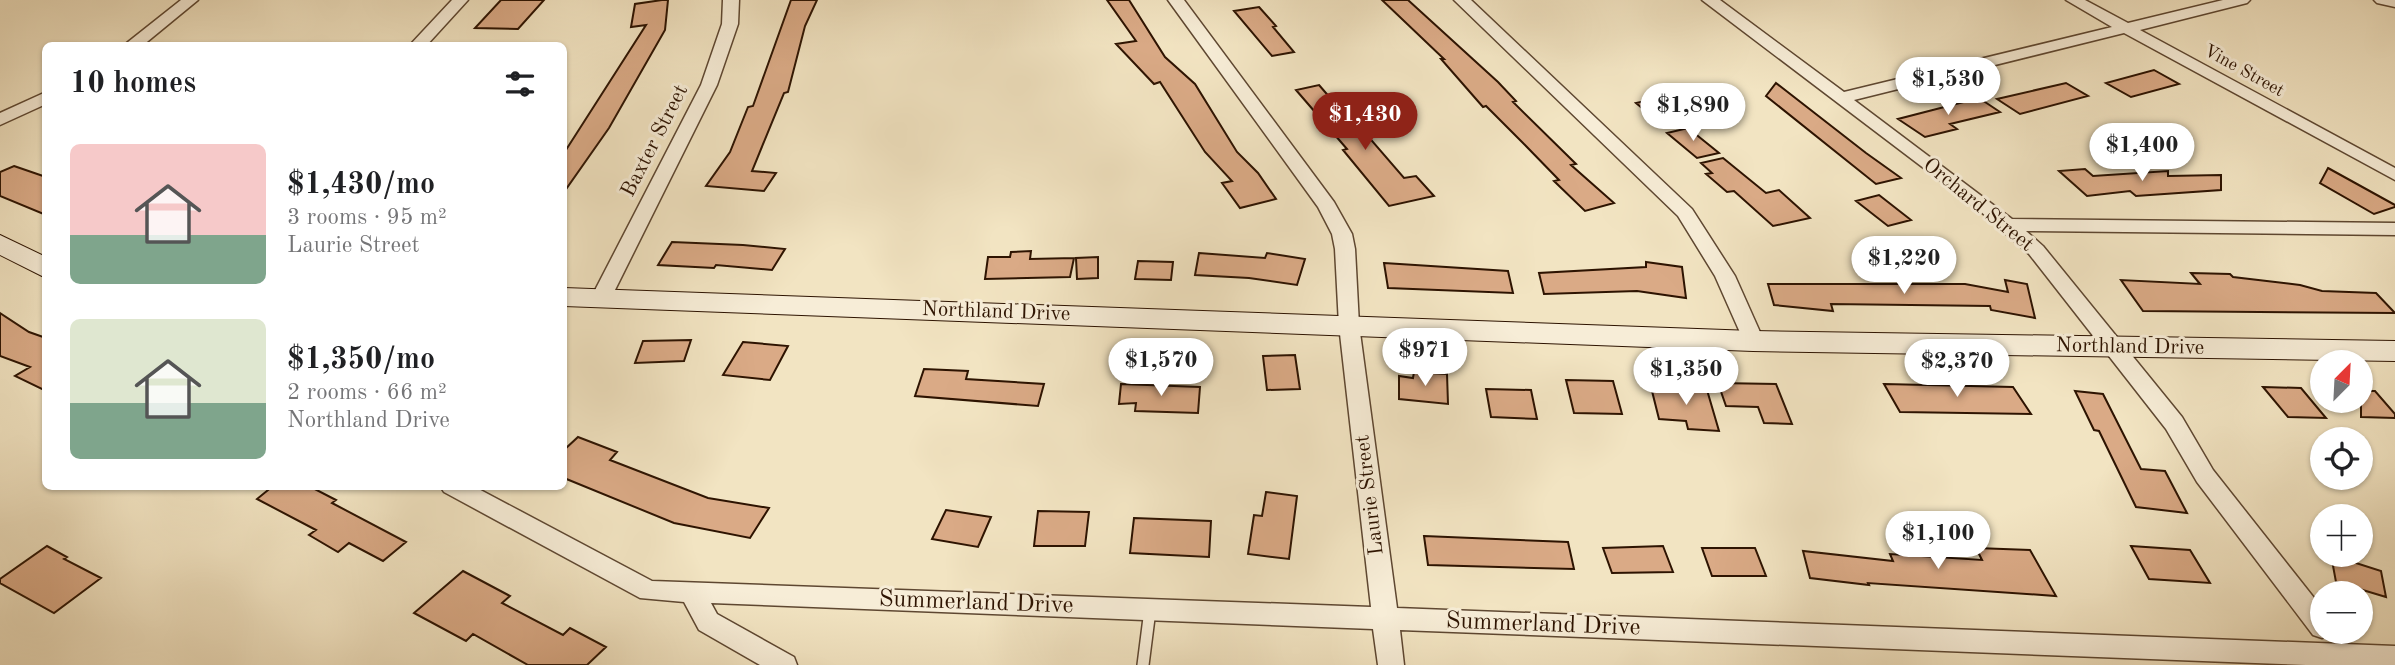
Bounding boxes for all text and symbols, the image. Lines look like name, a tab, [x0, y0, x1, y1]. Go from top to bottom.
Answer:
street label: Vine Street	[2201, 42, 2287, 100]
pin: $1,530	[1891, 58, 2005, 117]
icon: filters	[501, 65, 539, 103]
text: $1,530	[1911, 68, 1985, 91]
text: 10 homes	[70, 69, 196, 99]
street label: Baxter Street	[618, 81, 692, 201]
pin: $1,890	[1636, 83, 1750, 143]
pin: $1,430	[1308, 92, 1422, 152]
text: $1,890	[1656, 94, 1730, 117]
text: $1,430	[1328, 103, 1402, 126]
pin: $1,400	[2085, 124, 2199, 183]
text: $1,400	[2105, 134, 2179, 157]
street label: Orchard Street	[1919, 154, 2037, 256]
text: $1,430/mo	[287, 170, 435, 200]
icon: home	[126, 172, 210, 256]
text: 3 rooms · 95 m²	[287, 206, 447, 229]
text: Laurie Street	[287, 234, 420, 257]
pin: $1,220	[1847, 236, 1961, 296]
text: $1,220	[1867, 247, 1941, 270]
street label: Northland Drive	[921, 299, 1071, 325]
pin: $971	[1384, 328, 1466, 388]
street label: Northland Drive	[2056, 335, 2204, 359]
pin: $1,570	[1104, 338, 1218, 398]
text: $971	[1398, 339, 1452, 362]
pin: $2,370	[1900, 340, 2014, 399]
text: $1,350/mo	[287, 345, 435, 375]
icon: home	[126, 347, 210, 431]
pin: $1,350	[1629, 348, 1743, 407]
text: $1,570	[1124, 349, 1198, 372]
text: $2,370	[1920, 350, 1994, 373]
north arrow	[2310, 350, 2373, 413]
map controls	[2310, 350, 2373, 644]
text: $1,350	[1649, 358, 1723, 381]
text: 2 rooms · 66 m²	[287, 381, 447, 404]
text: Northland Drive	[287, 409, 450, 432]
button: locate	[2310, 427, 2373, 490]
street label: Laurie Street	[1352, 434, 1388, 556]
button: +	[2310, 504, 2373, 567]
pin: $1,100	[1881, 512, 1995, 571]
text: $1,100	[1901, 522, 1975, 545]
button: −	[2310, 581, 2373, 644]
street label: Summerland Drive	[878, 588, 1074, 618]
street label: Summerland Drive	[1445, 610, 1641, 640]

